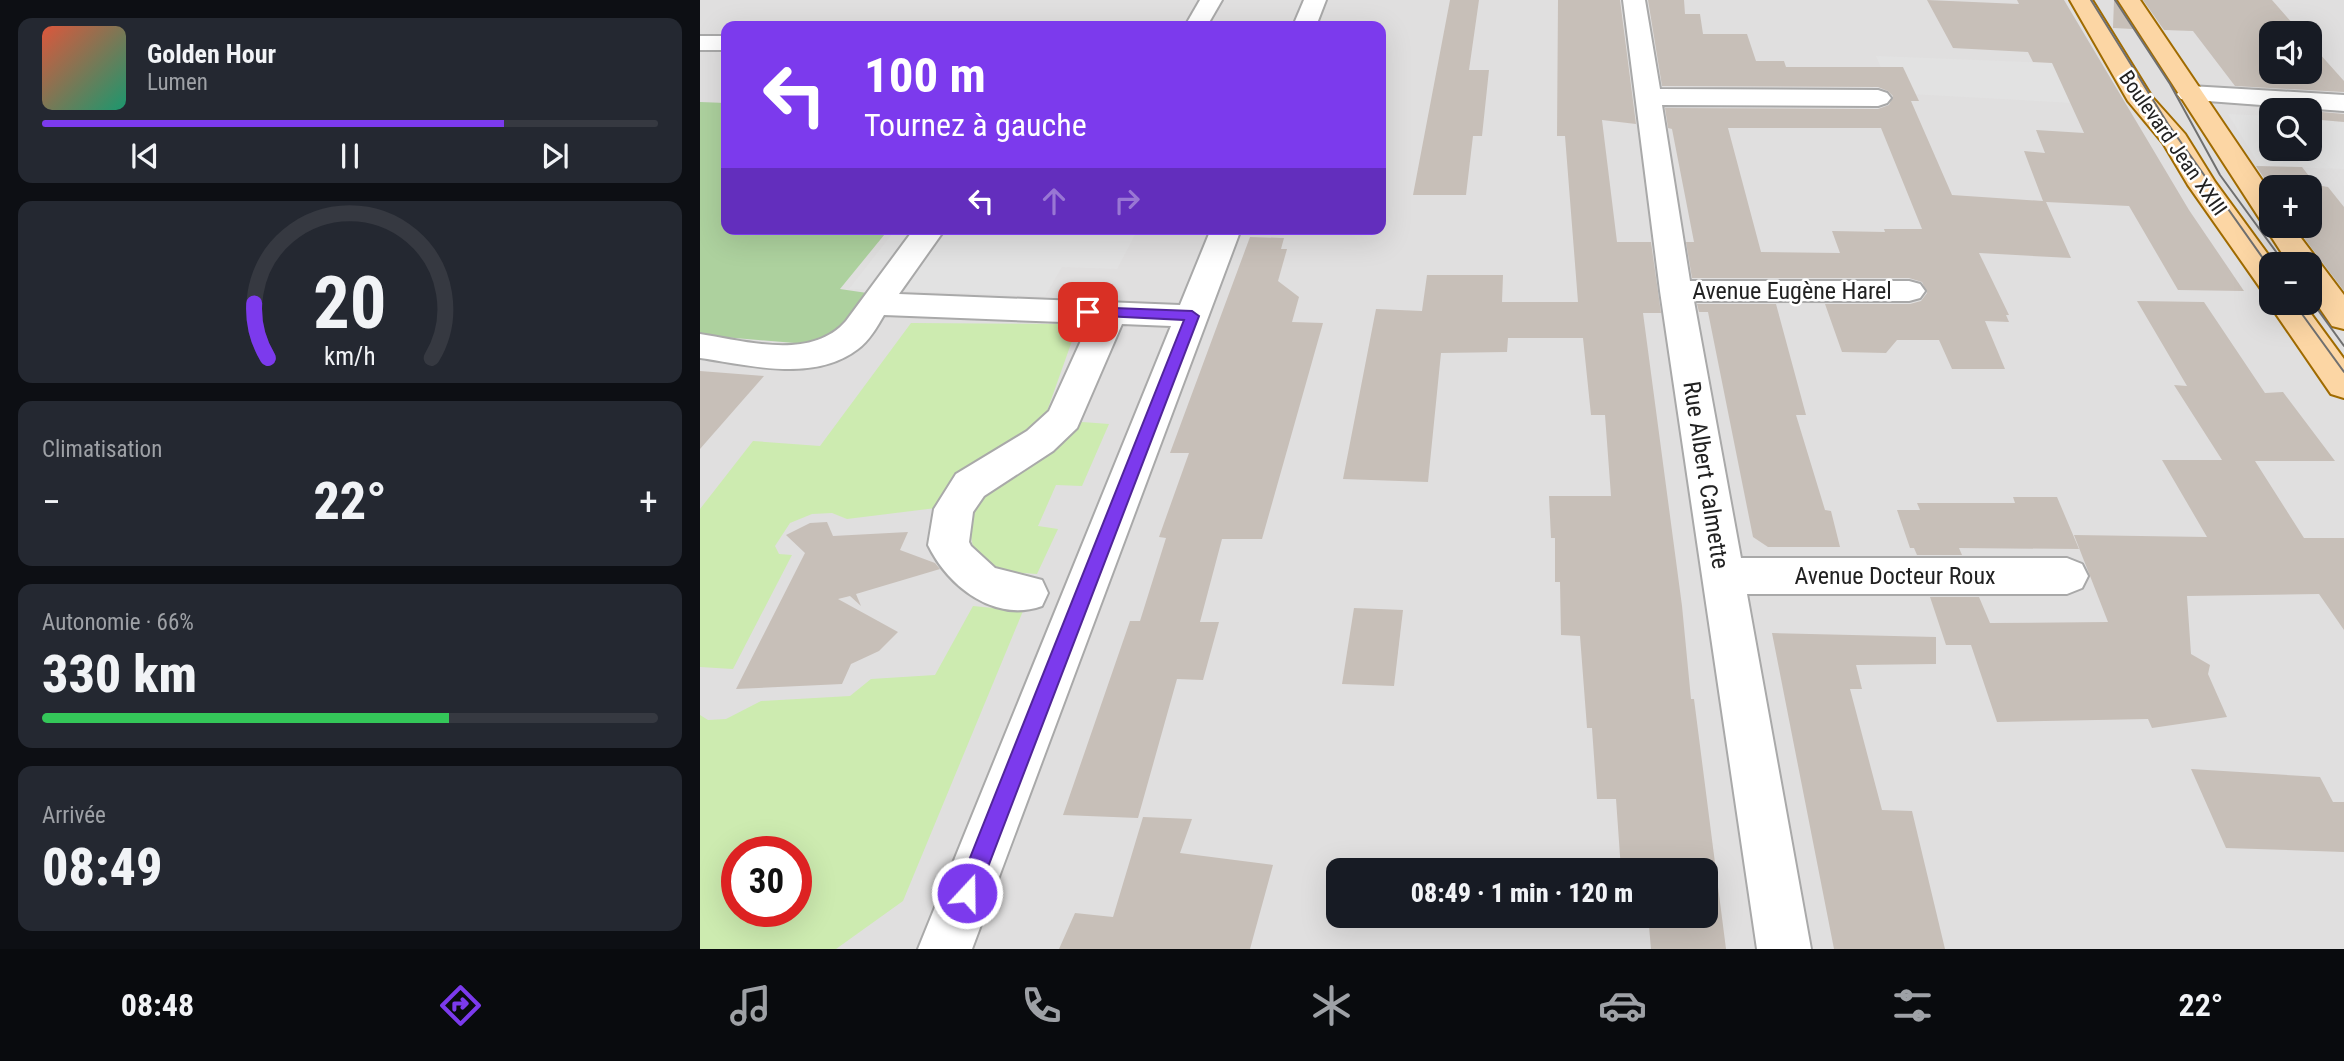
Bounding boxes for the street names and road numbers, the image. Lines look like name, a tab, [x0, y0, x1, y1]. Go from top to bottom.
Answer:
street label: Boulevard Jean XXIII	[2114, 66, 2232, 220]
street label: Avenue Eugène Harel	[1692, 277, 1892, 305]
street label: Rue Albert Calmette	[1677, 379, 1735, 571]
street label: Avenue Docteur Roux	[1794, 562, 1996, 590]

